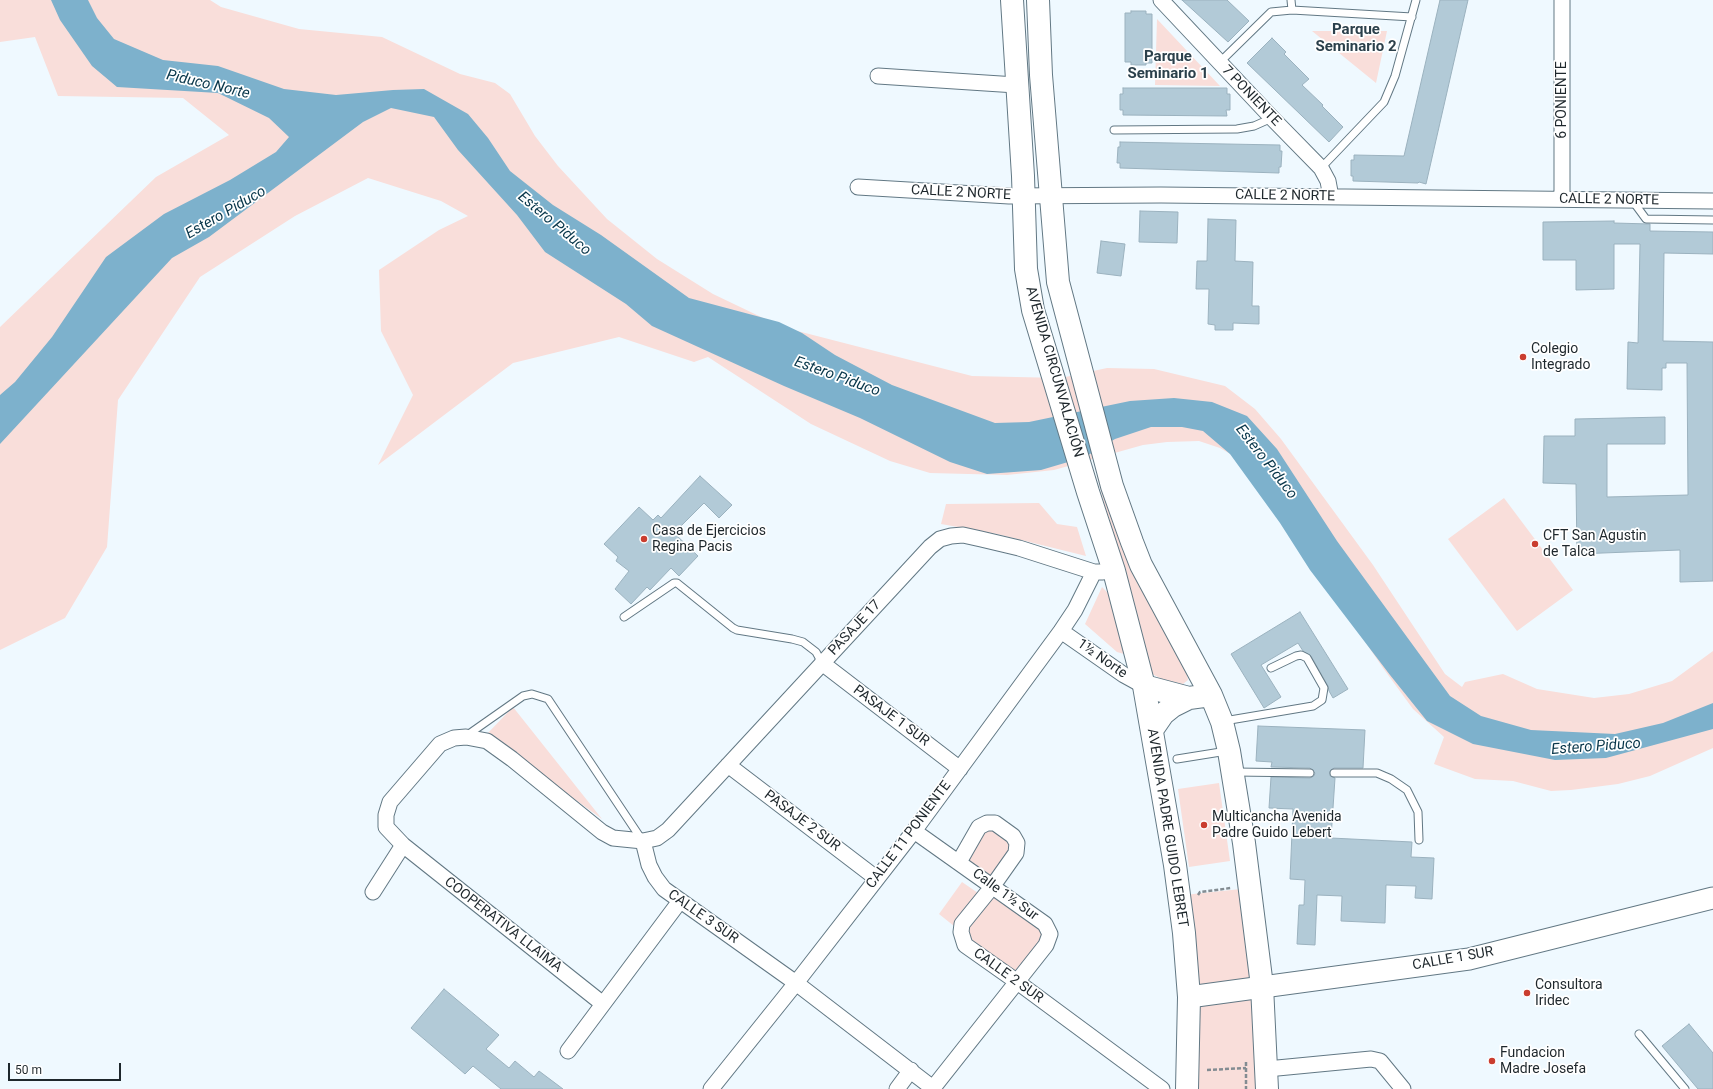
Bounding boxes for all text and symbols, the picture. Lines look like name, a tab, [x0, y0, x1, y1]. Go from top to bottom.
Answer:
district label: Parque Seminario 2	[1316, 21, 1396, 56]
district label: Parque Seminario 1	[1128, 48, 1208, 83]
street label: 6 PONIENTE	[1554, 61, 1570, 139]
street label: 7 PONIENTE	[1218, 62, 1284, 130]
water label: Piduco Norte	[165, 67, 251, 103]
street label: CALLE 2 NORTE	[911, 182, 1011, 204]
water label: Estero Piduco	[183, 183, 269, 243]
street label: CALLE 2 NORTE	[1235, 187, 1335, 205]
water label: Estero Piduco	[514, 188, 594, 260]
street label: CALLE 2 NORTE	[1559, 191, 1659, 209]
street label: AVENIDA CIRCUNVALACIÓN	[1021, 284, 1087, 460]
place label: Colegio Integrado	[1531, 341, 1590, 374]
marker: Colegio Integrado	[1518, 352, 1528, 362]
water label: Estero Piduco	[792, 353, 882, 401]
water label: Estero Piduco	[1231, 421, 1301, 503]
place label: Casa de Ejercicios Regina Pacis	[652, 523, 766, 556]
place label: CFT San Agustin de Talca	[1543, 528, 1647, 560]
marker: Casa de Ejercicios Regina Pacis	[639, 534, 649, 544]
marker: CFT San Agustin de Talca	[1530, 539, 1540, 549]
street label: PASAJE 17	[825, 597, 885, 659]
street label: 1½ Norte	[1074, 636, 1130, 682]
street label: PASAJE 1 SUR	[850, 682, 932, 750]
street label: AVENIDA PADRE GUIDO LEBRET	[1143, 727, 1191, 929]
water label: Estero Piduco	[1551, 735, 1641, 759]
street label: CALLE 11 PONIENTE	[863, 778, 955, 892]
street label: PASAJE 2 SUR	[761, 787, 843, 855]
place label: Multicancha Avenida Padre Guido Lebert	[1212, 809, 1342, 842]
marker: Multicancha Avenida Padre Guido Lebert	[1199, 820, 1209, 830]
street label: Calle 1½ Sur	[969, 865, 1041, 925]
street label: COOPERATIVA LLAIMA	[441, 874, 565, 976]
street label: CALLE 3 SUR	[665, 887, 741, 947]
street label: CALLE 1 SUR	[1411, 944, 1495, 974]
street label: CALLE 2 SUR	[970, 945, 1046, 1007]
place label: Consultora Iridec	[1535, 977, 1603, 1010]
marker: Consultora Iridec	[1522, 988, 1532, 998]
place label: Fundacion Madre Josefa	[1500, 1045, 1586, 1078]
scale bar	[10, 1055, 123, 1081]
marker: Fundacion Madre Josefa	[1487, 1056, 1497, 1066]
text: 50 m	[15, 1063, 42, 1077]

